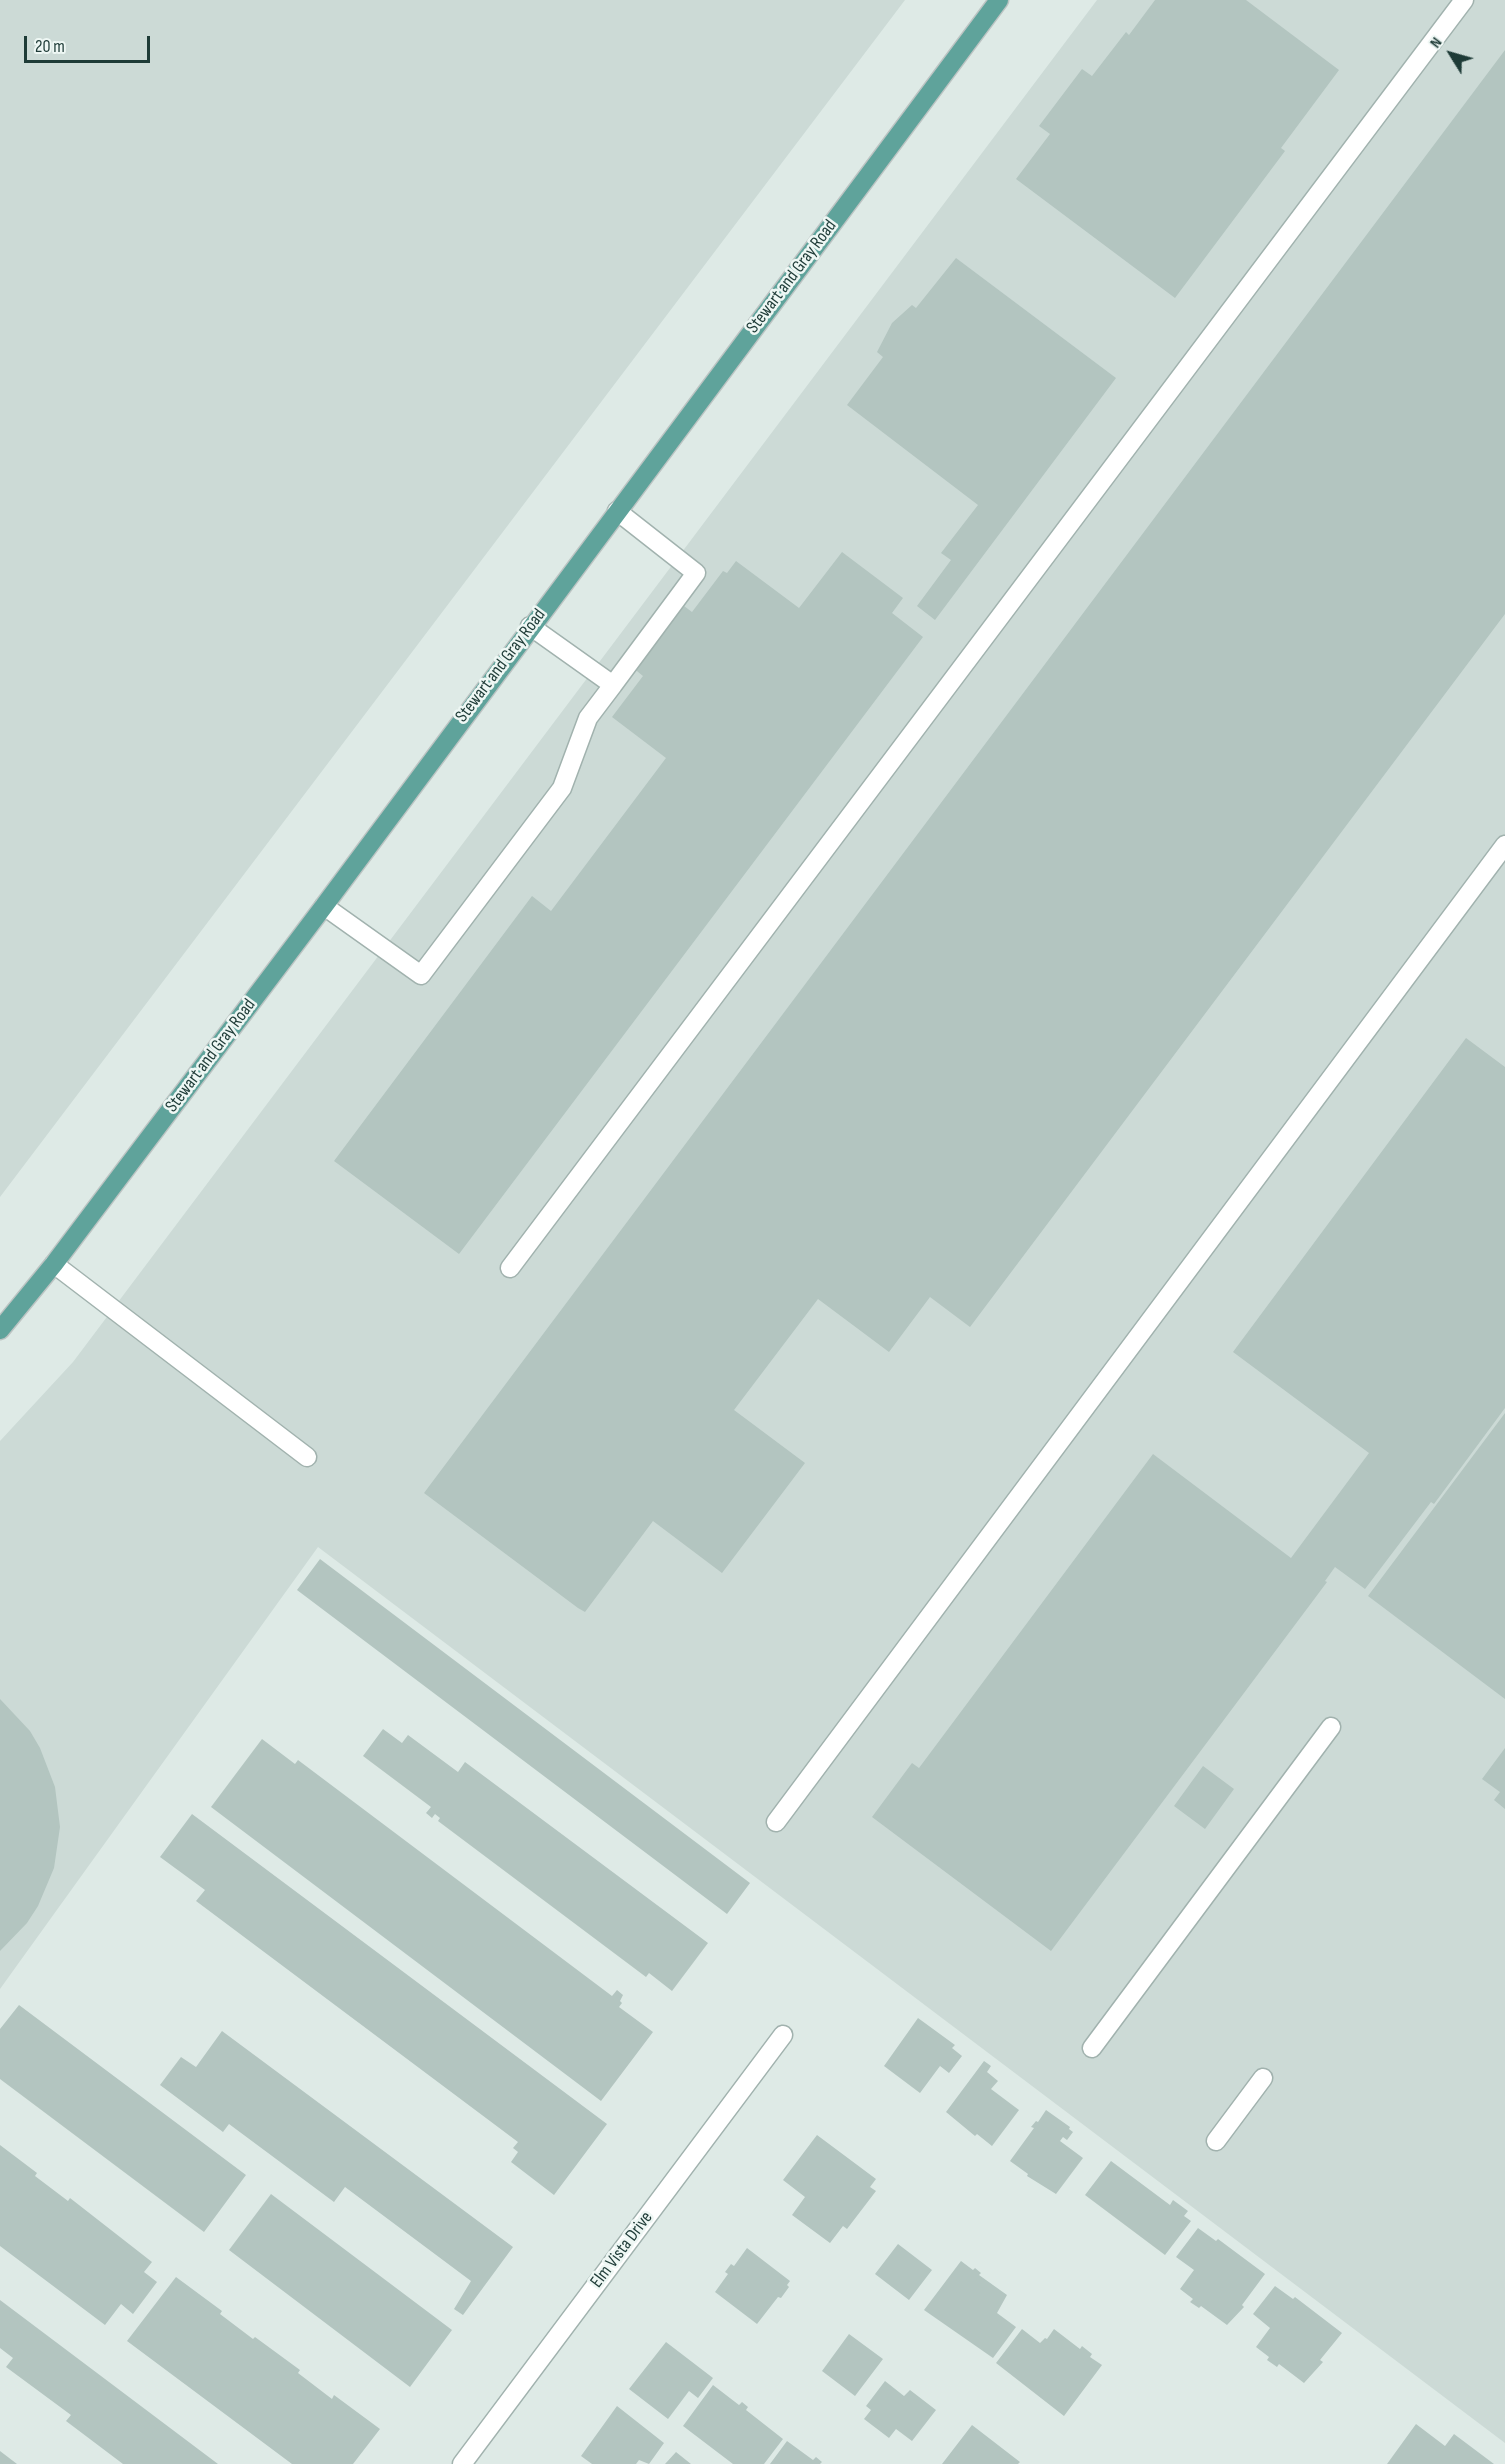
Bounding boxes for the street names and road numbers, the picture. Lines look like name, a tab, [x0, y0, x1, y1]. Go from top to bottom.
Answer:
street label: Stewart and Gray Road	[742, 216, 842, 338]
street label: Stewart and Gray Road	[451, 605, 551, 727]
street label: Stewart and Gray Road	[161, 995, 261, 1117]
street label: Elm Vista Drive	[586, 2208, 658, 2292]

